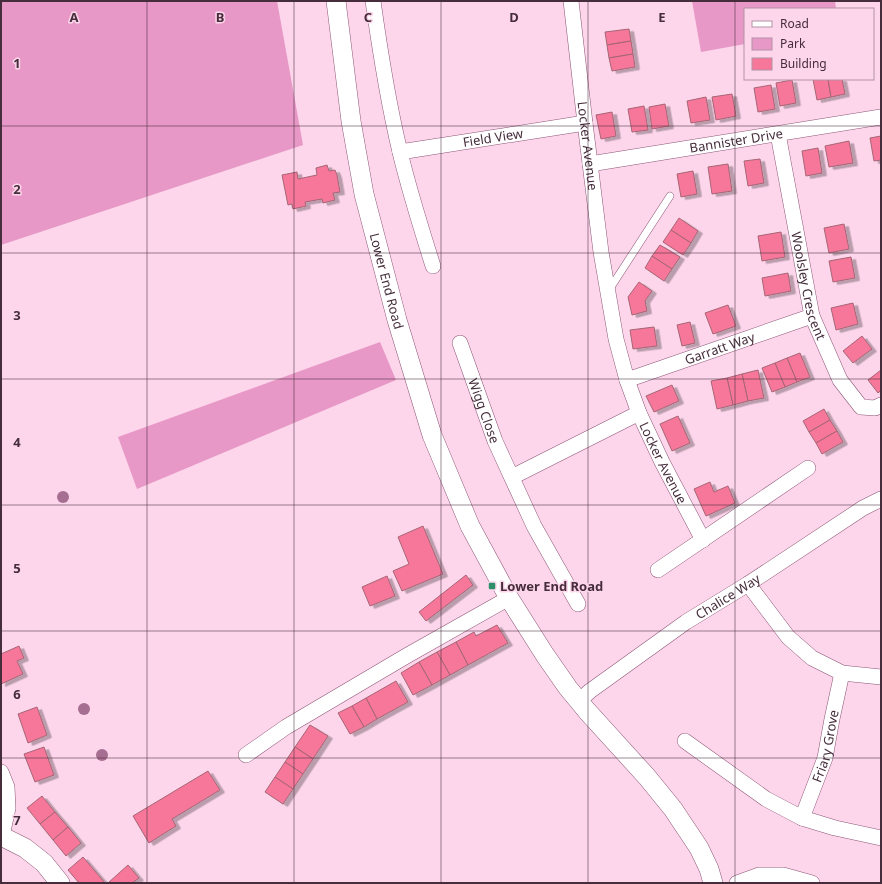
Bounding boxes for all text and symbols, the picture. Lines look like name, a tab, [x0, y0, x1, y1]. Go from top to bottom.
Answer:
text: A	[70, 8, 79, 26]
text: B	[216, 8, 224, 26]
text: C	[364, 8, 372, 26]
text: D	[509, 8, 519, 26]
text: E	[658, 8, 666, 26]
legend	[744, 8, 874, 80]
text: Road	[780, 15, 809, 32]
text: Park	[780, 35, 806, 52]
text: 1	[13, 54, 21, 72]
text: Building	[780, 55, 827, 72]
street label: Locker Avenue	[574, 100, 602, 192]
street label: Field View	[462, 124, 525, 151]
street label: Bannister Drive	[688, 124, 784, 157]
text: 2	[13, 180, 21, 198]
street label: Woolsley Crescent	[787, 230, 831, 343]
street label: Lower End Road	[366, 231, 408, 331]
text: 3	[13, 306, 21, 324]
street label: Garratt Way	[682, 327, 757, 368]
street label: Wigg Close	[464, 376, 504, 446]
street label: Locker Avenue	[635, 419, 691, 507]
text: 4	[13, 433, 21, 451]
text: 5	[13, 559, 21, 577]
street label: Chalice Way	[692, 569, 764, 623]
place label: Lower End Road	[500, 577, 603, 595]
marker: Lower End Road	[487, 581, 497, 591]
text: 6	[13, 685, 21, 703]
street label: Friary Grove	[807, 708, 843, 785]
text: 7	[13, 811, 21, 829]

